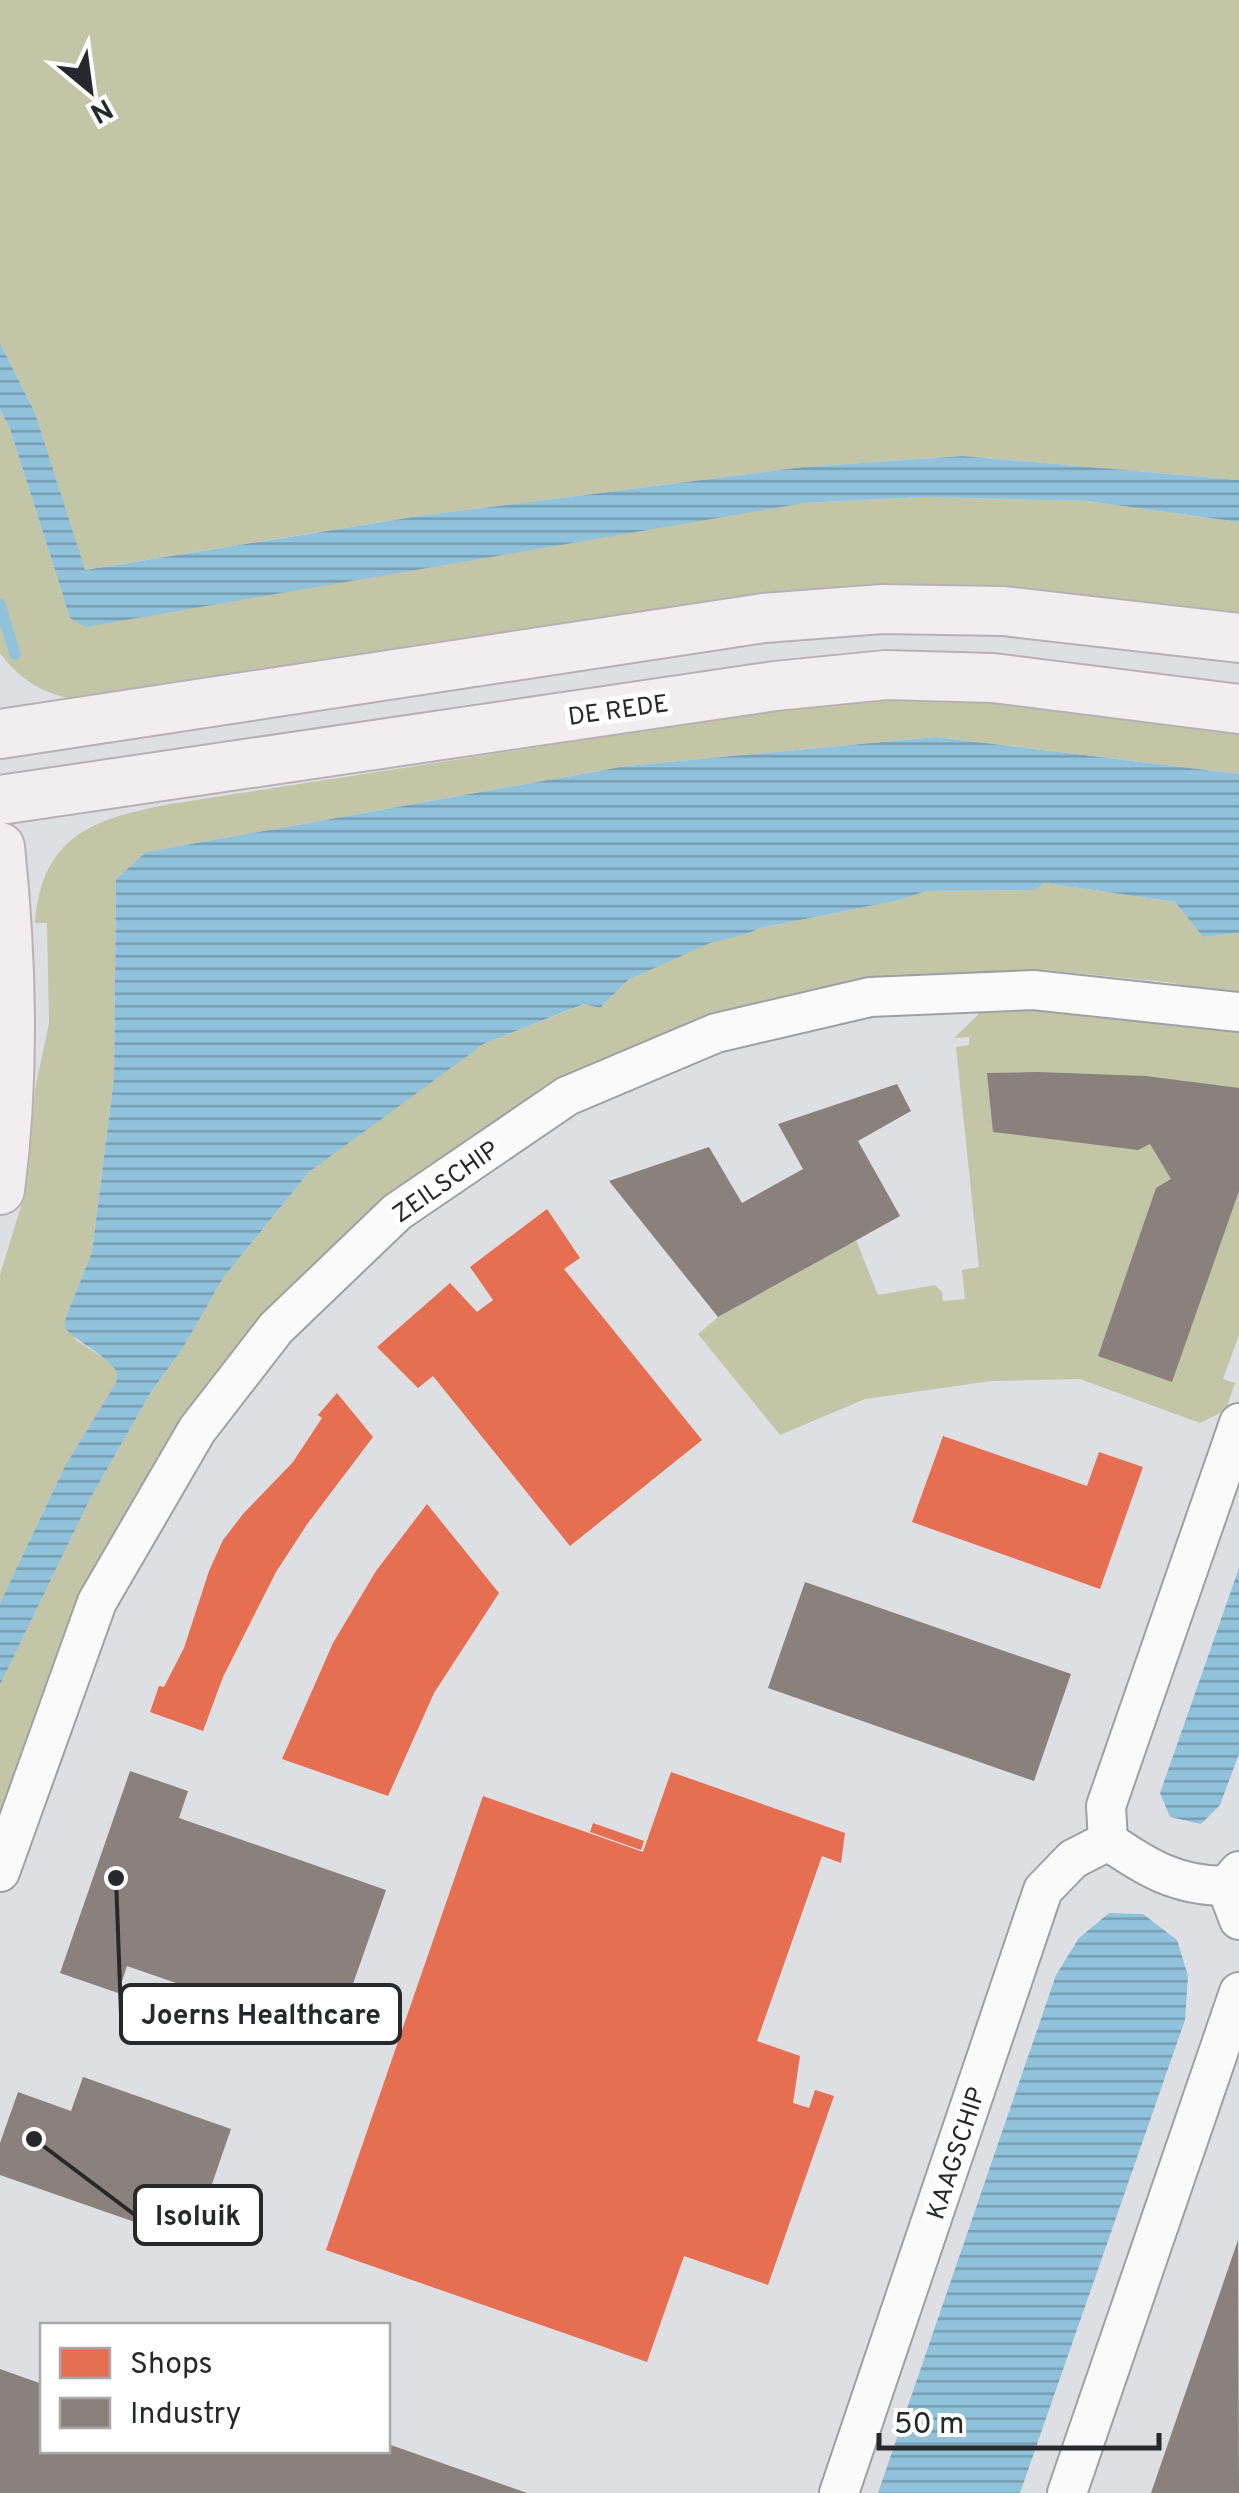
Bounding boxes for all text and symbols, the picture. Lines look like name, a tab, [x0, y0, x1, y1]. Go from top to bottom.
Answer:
north arrow	[40, 40, 140, 140]
text: N	[83, 89, 118, 130]
street label: DE REDE	[566, 689, 671, 735]
street label: ZEILSCHIP	[387, 1135, 506, 1232]
callout: Joerns Healthcare	[121, 1985, 400, 2043]
text: Joerns Healthcare	[141, 1999, 381, 2035]
street label: KAAGSCHIP	[921, 2084, 994, 2224]
callout: Isoluik	[135, 2186, 261, 2244]
text: Isoluik	[155, 2200, 241, 2236]
legend	[40, 2323, 390, 2453]
text: Shops	[130, 2347, 213, 2384]
scale bar	[879, 2388, 1159, 2450]
text: Industry	[130, 2397, 241, 2434]
text: 50 m	[894, 2407, 964, 2444]

